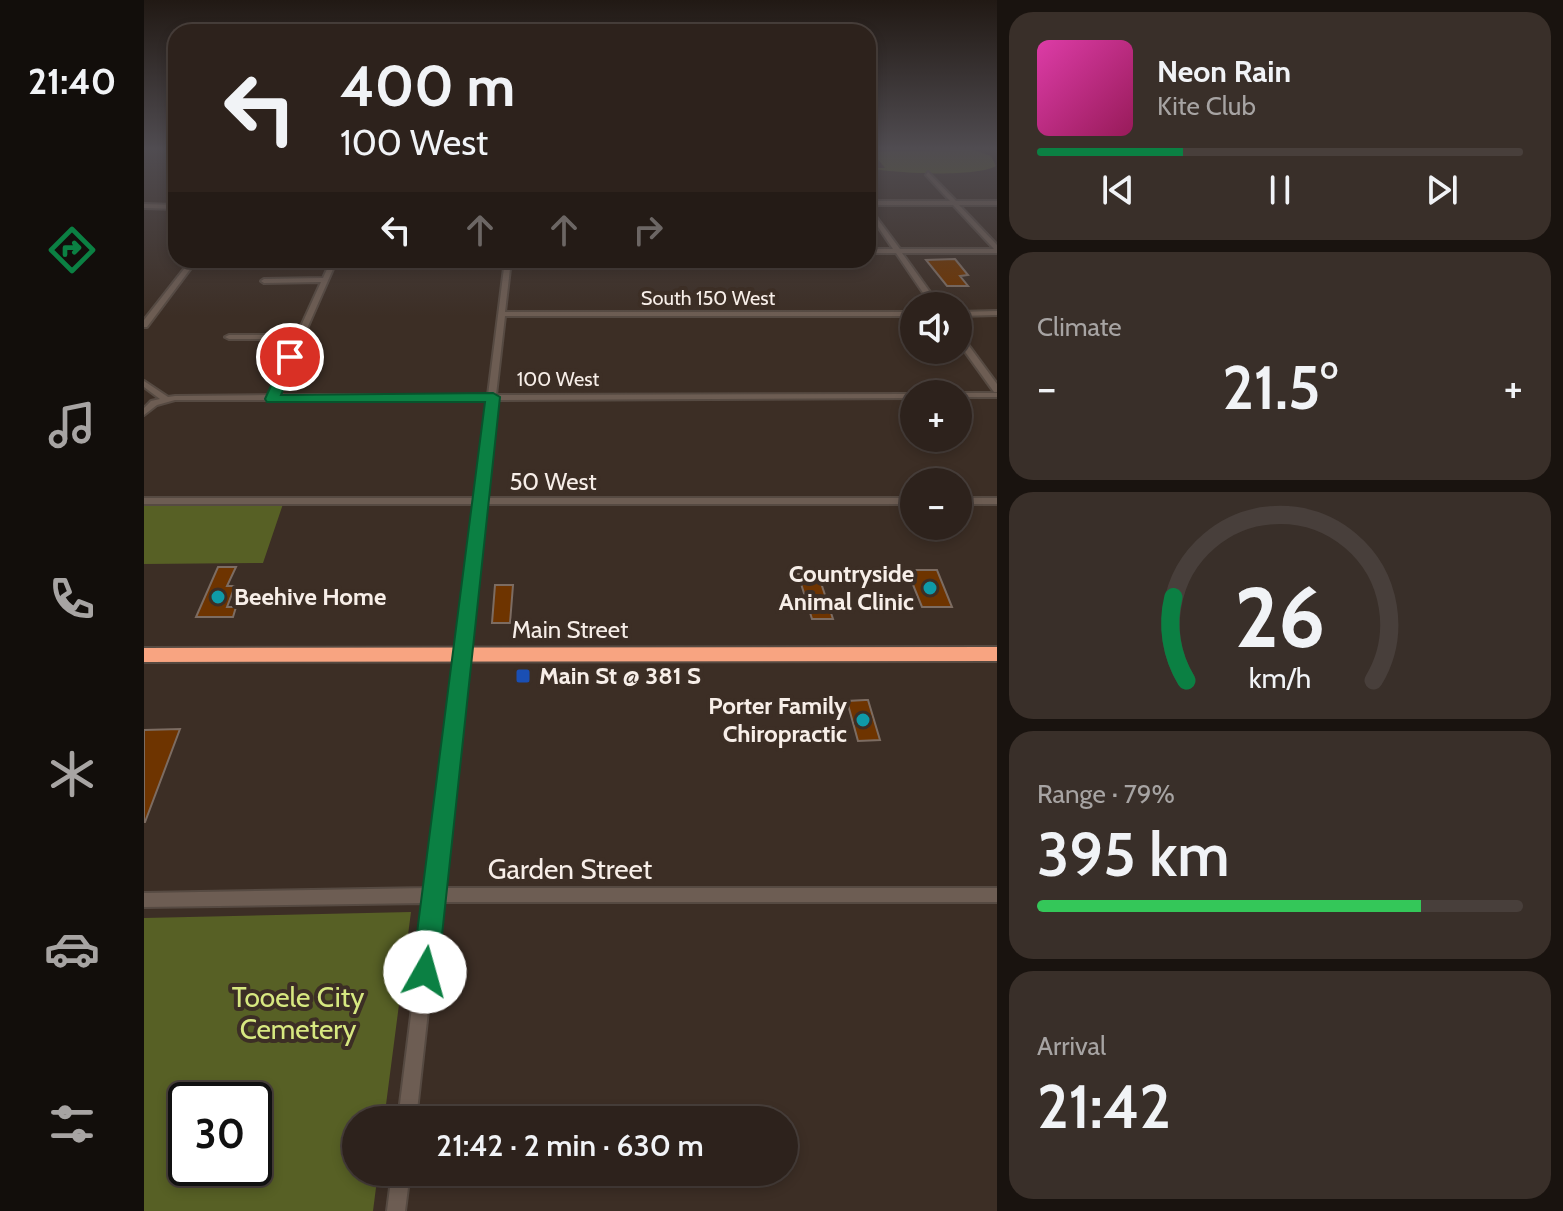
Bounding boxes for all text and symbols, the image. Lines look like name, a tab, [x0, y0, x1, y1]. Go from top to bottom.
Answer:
text: 400 m	[340, 52, 515, 120]
text: Neon Rain	[1157, 53, 1291, 90]
icon: left	[208, 56, 312, 160]
text: 21:40	[28, 59, 116, 103]
text: Kite Club	[1157, 90, 1256, 122]
text: 100 West	[340, 120, 488, 164]
icon: previous	[1096, 168, 1140, 212]
icon: pause	[1258, 168, 1302, 212]
icon: next	[1420, 168, 1464, 212]
icon: left	[374, 208, 418, 252]
icon: ahead	[458, 208, 502, 252]
icon: ahead	[542, 208, 586, 252]
icon: right	[626, 208, 670, 252]
icon: directions	[44, 222, 100, 278]
street label: South 150 West	[641, 286, 775, 310]
map controls	[900, 292, 972, 540]
button: sound	[900, 292, 972, 364]
text: Climate	[1037, 311, 1122, 343]
pin	[256, 323, 324, 391]
icon: arrive	[268, 335, 312, 379]
text: 21.5°	[1222, 351, 1338, 424]
text: −	[1037, 361, 1056, 414]
text: +	[1504, 361, 1523, 414]
street label: 100 West	[517, 367, 599, 391]
button: +	[900, 380, 972, 452]
icon: music	[44, 397, 100, 453]
street label: 50 West	[509, 467, 597, 496]
button: −	[900, 468, 972, 540]
place label: Countryside Animal Clinic	[779, 559, 914, 616]
text: 26	[1235, 567, 1325, 668]
icon: phone	[44, 571, 100, 627]
marker: Countryside Animal Clinic	[921, 579, 939, 597]
place label: Beehive Home	[234, 582, 386, 611]
marker: Beehive Home	[209, 588, 227, 606]
street label: Main Street	[512, 615, 628, 644]
place label: Main St @ 381 S	[539, 661, 701, 690]
text: km/h	[1249, 661, 1311, 696]
marker: Main St @ 381 S	[514, 667, 532, 685]
place label: Porter Family Chiropractic	[708, 691, 847, 748]
marker: Porter Family Chiropractic	[854, 711, 872, 729]
icon: climate	[44, 746, 100, 802]
text: Range · 79%	[1037, 778, 1175, 810]
text: 395 km	[1037, 818, 1230, 891]
street label: Garden Street	[488, 852, 652, 886]
icon: car	[44, 921, 100, 977]
position arrow	[383, 930, 467, 1014]
park label: Tooele City Cemetery	[232, 980, 364, 1046]
text: Arrival	[1037, 1030, 1106, 1062]
text: 21:42	[1037, 1070, 1171, 1143]
speed limit sign: 30	[168, 1082, 272, 1186]
icon: filters	[44, 1096, 100, 1152]
text: 21:42 · 2 min · 630 m	[436, 1127, 704, 1164]

